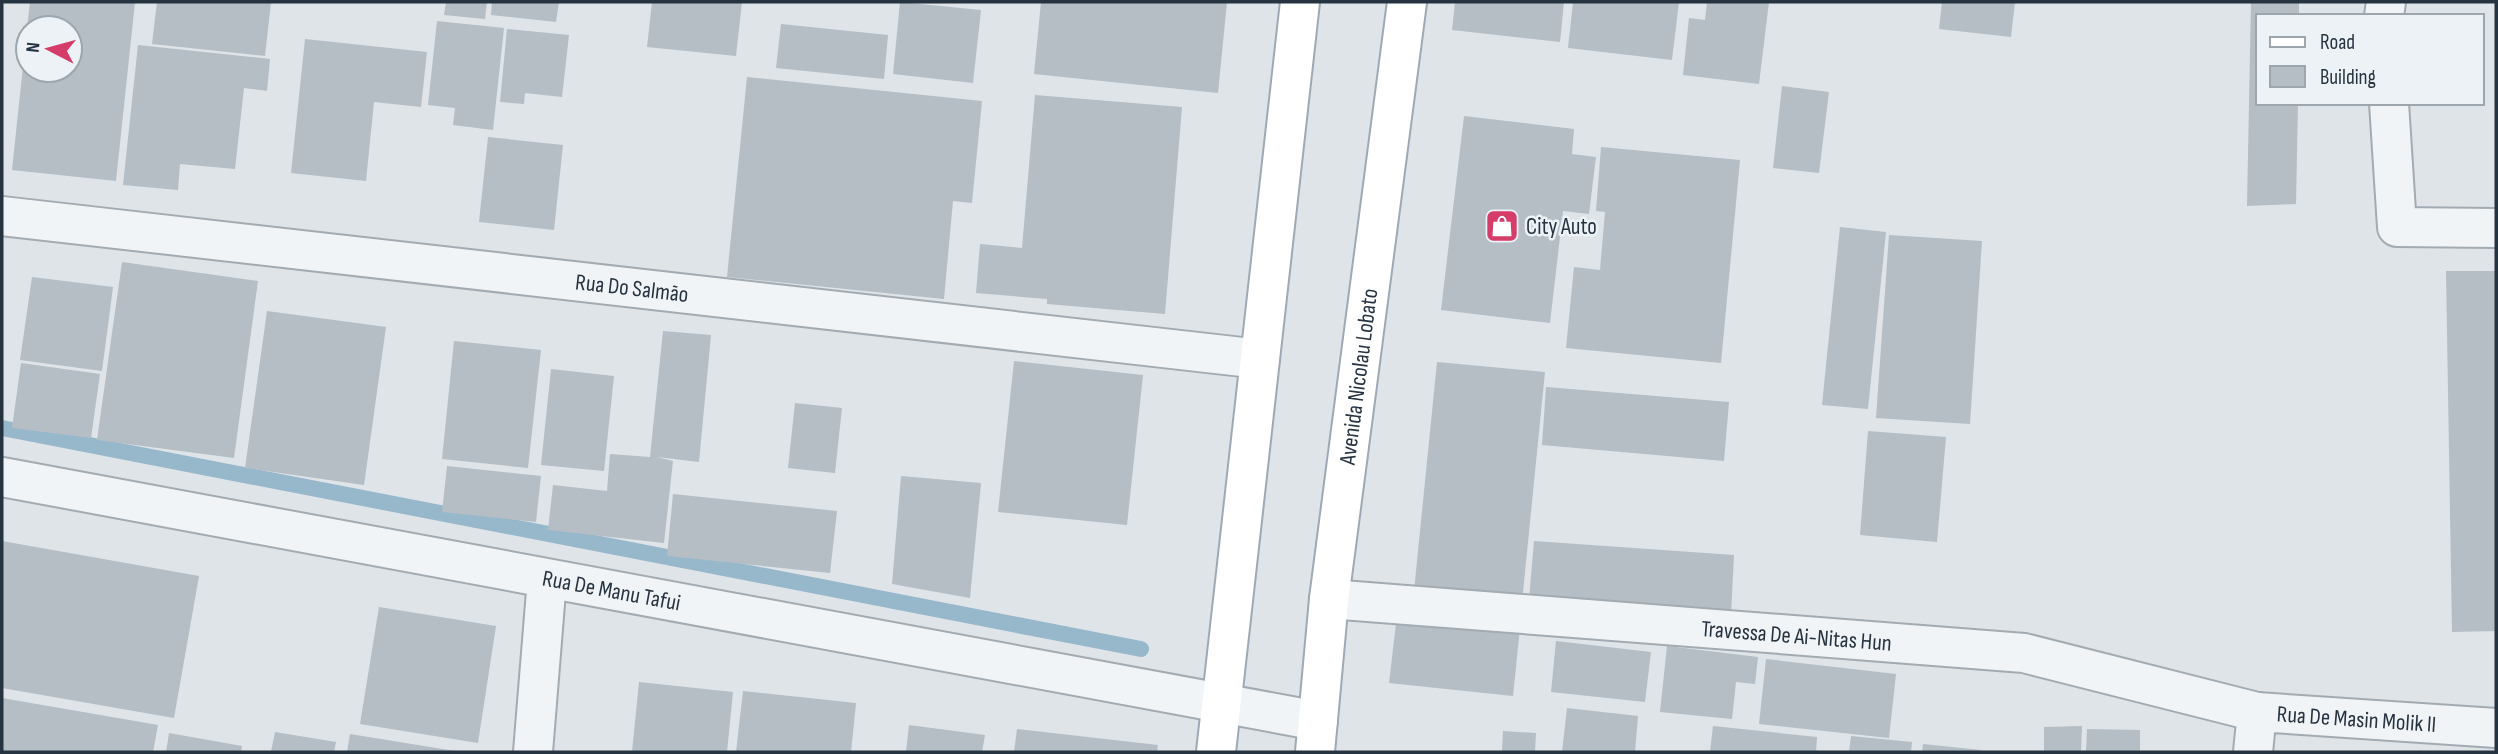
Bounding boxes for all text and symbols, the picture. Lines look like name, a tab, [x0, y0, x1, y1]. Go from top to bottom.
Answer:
north arrow	[14, 14, 84, 84]
legend	[2256, 14, 2484, 105]
text: Road	[2320, 30, 2355, 55]
text: N	[22, 41, 46, 54]
text: Building	[2320, 65, 2376, 90]
shop icon: City Auto	[1483, 207, 1521, 245]
place label: City Auto	[1526, 213, 1597, 241]
street label: Rua Do Salmão	[574, 268, 690, 309]
street label: Avenida Nicolau Lobato	[1334, 287, 1384, 467]
street label: Rua De Manu Tafui	[540, 564, 683, 618]
street label: Travessa De Ai-Nitas Hun	[1700, 615, 1893, 658]
street label: Rua De Masin Molik II	[2276, 700, 2437, 739]

